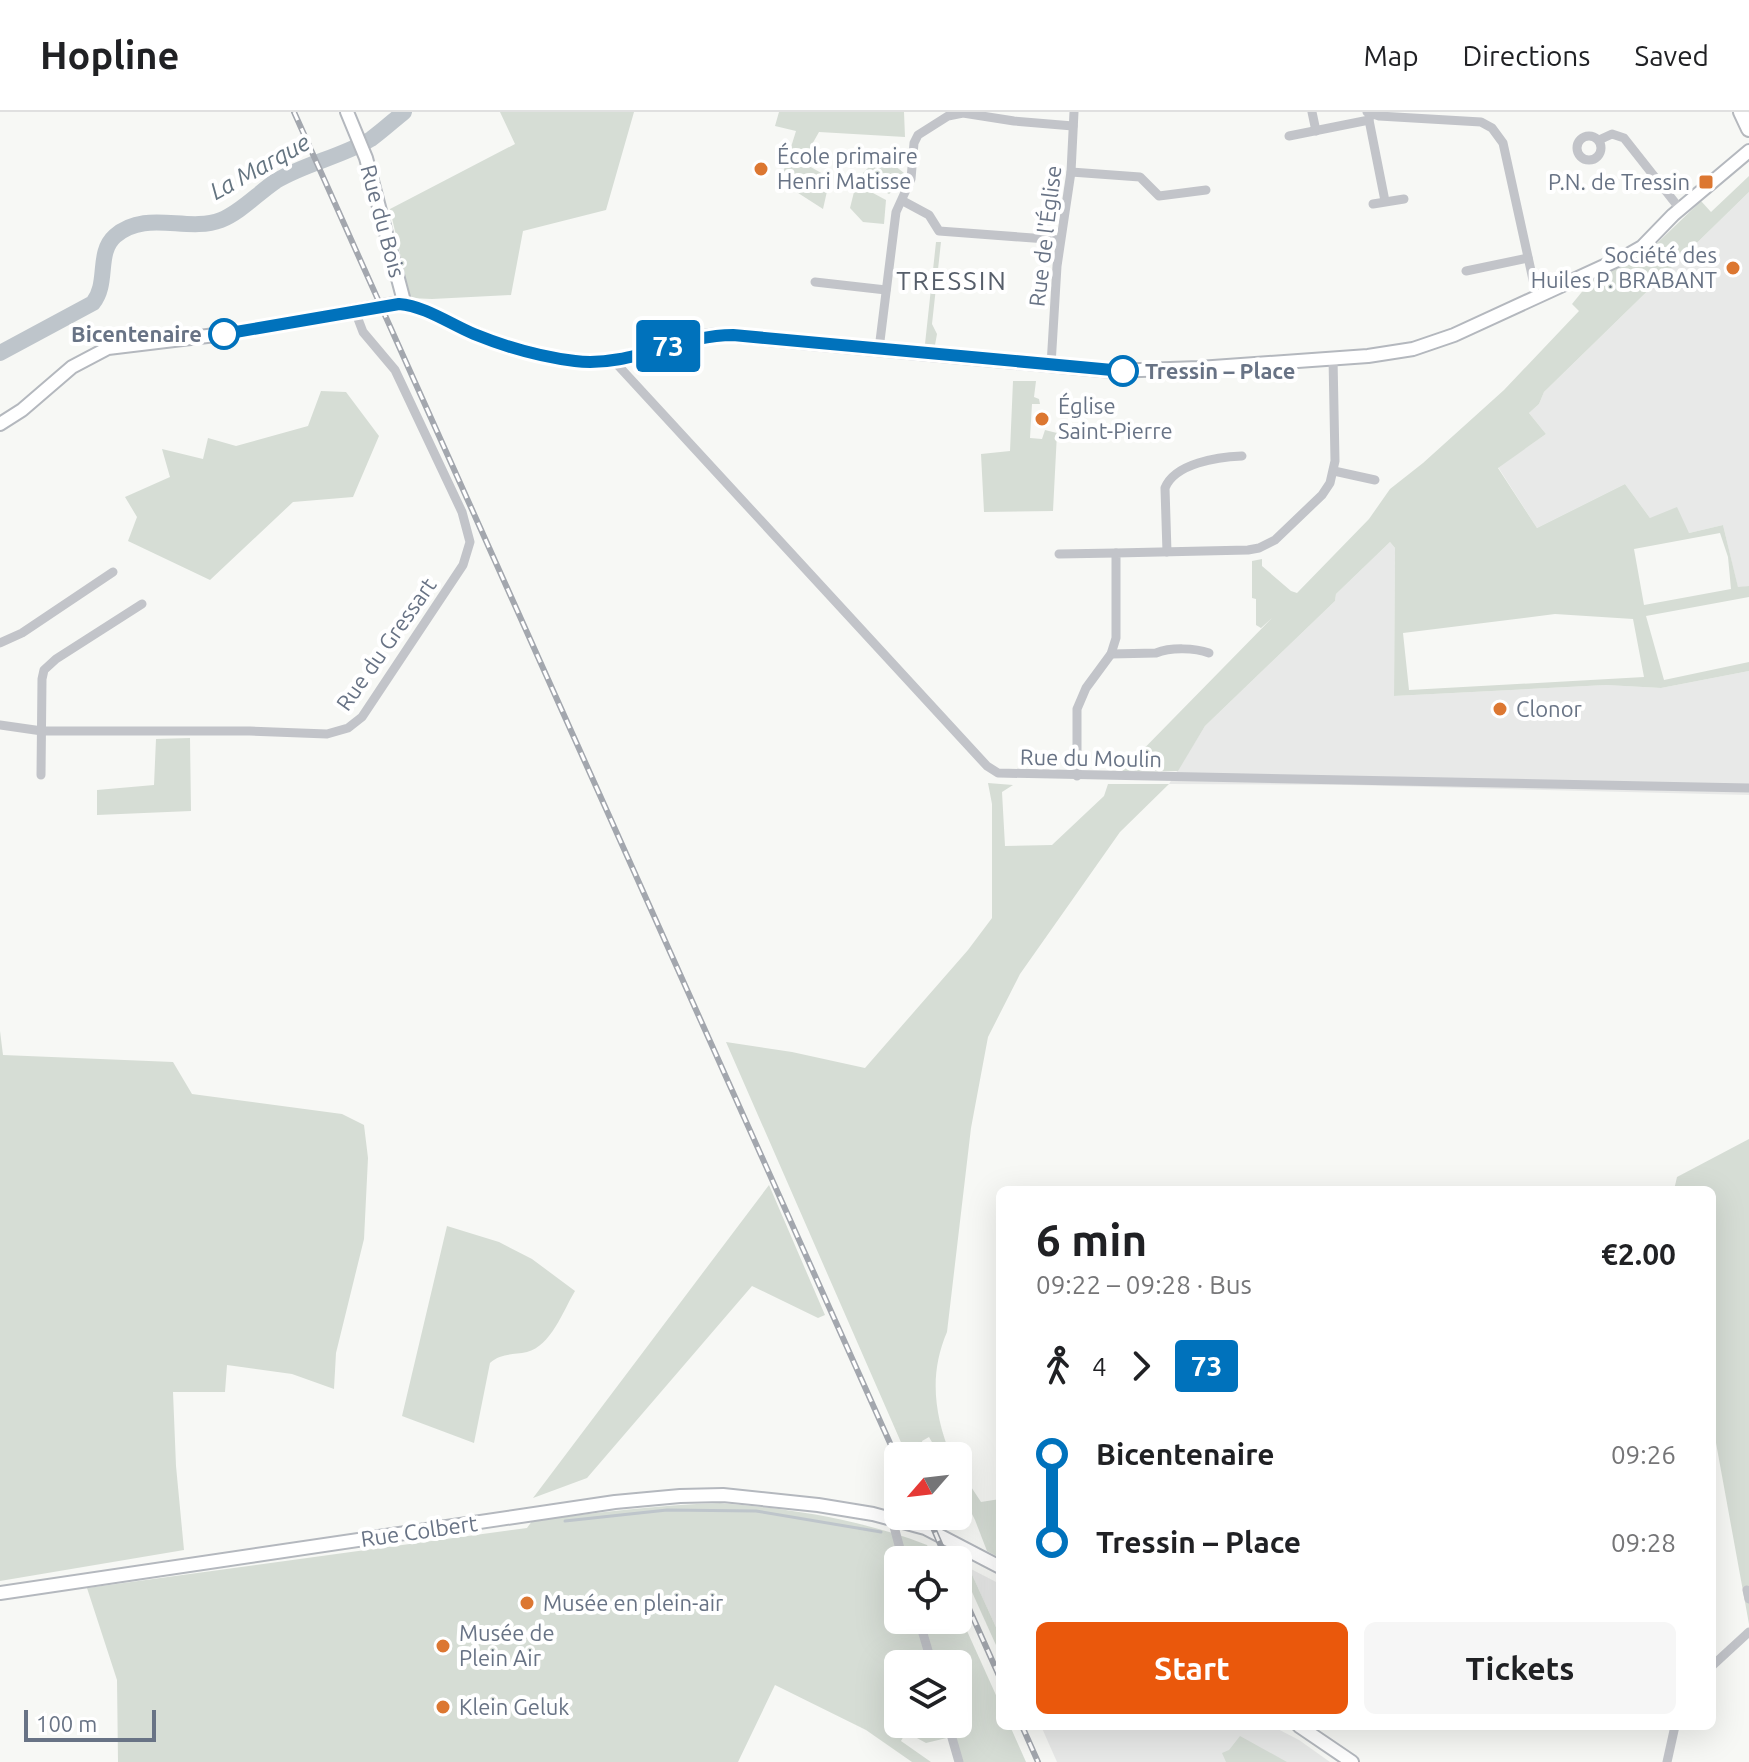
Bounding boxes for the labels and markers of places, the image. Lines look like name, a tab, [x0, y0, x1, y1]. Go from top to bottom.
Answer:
place label: École primaire Henri Matisse	[777, 142, 918, 193]
marker: École primaire Henri Matisse	[752, 160, 770, 178]
place label: P.N. de Tressin	[1548, 169, 1690, 194]
marker: P.N. de Tressin	[1697, 173, 1715, 191]
place label: Société des Huiles P. BRABANT	[1531, 242, 1717, 292]
marker: Société des Huiles P. BRABANT	[1724, 259, 1742, 277]
marker: Bicentenaire	[209, 319, 239, 349]
place label: Bicentenaire	[71, 321, 202, 346]
marker: Tressin – Place	[1108, 356, 1138, 386]
place label: Tressin – Place	[1145, 358, 1295, 383]
place label: Église Saint-Pierre	[1058, 392, 1173, 443]
marker: Église Saint-Pierre	[1033, 410, 1051, 428]
place label: Clonor	[1516, 696, 1583, 721]
marker: Clonor	[1491, 700, 1509, 718]
place label: Musée en plein-air	[543, 1590, 724, 1615]
marker: Musée en plein-air	[518, 1594, 536, 1612]
place label: Musée de Plein Air	[459, 1620, 555, 1670]
marker: Musée de Plein Air	[434, 1637, 452, 1655]
place label: Klein Geluk	[459, 1694, 569, 1719]
marker: Klein Geluk	[434, 1698, 452, 1716]

